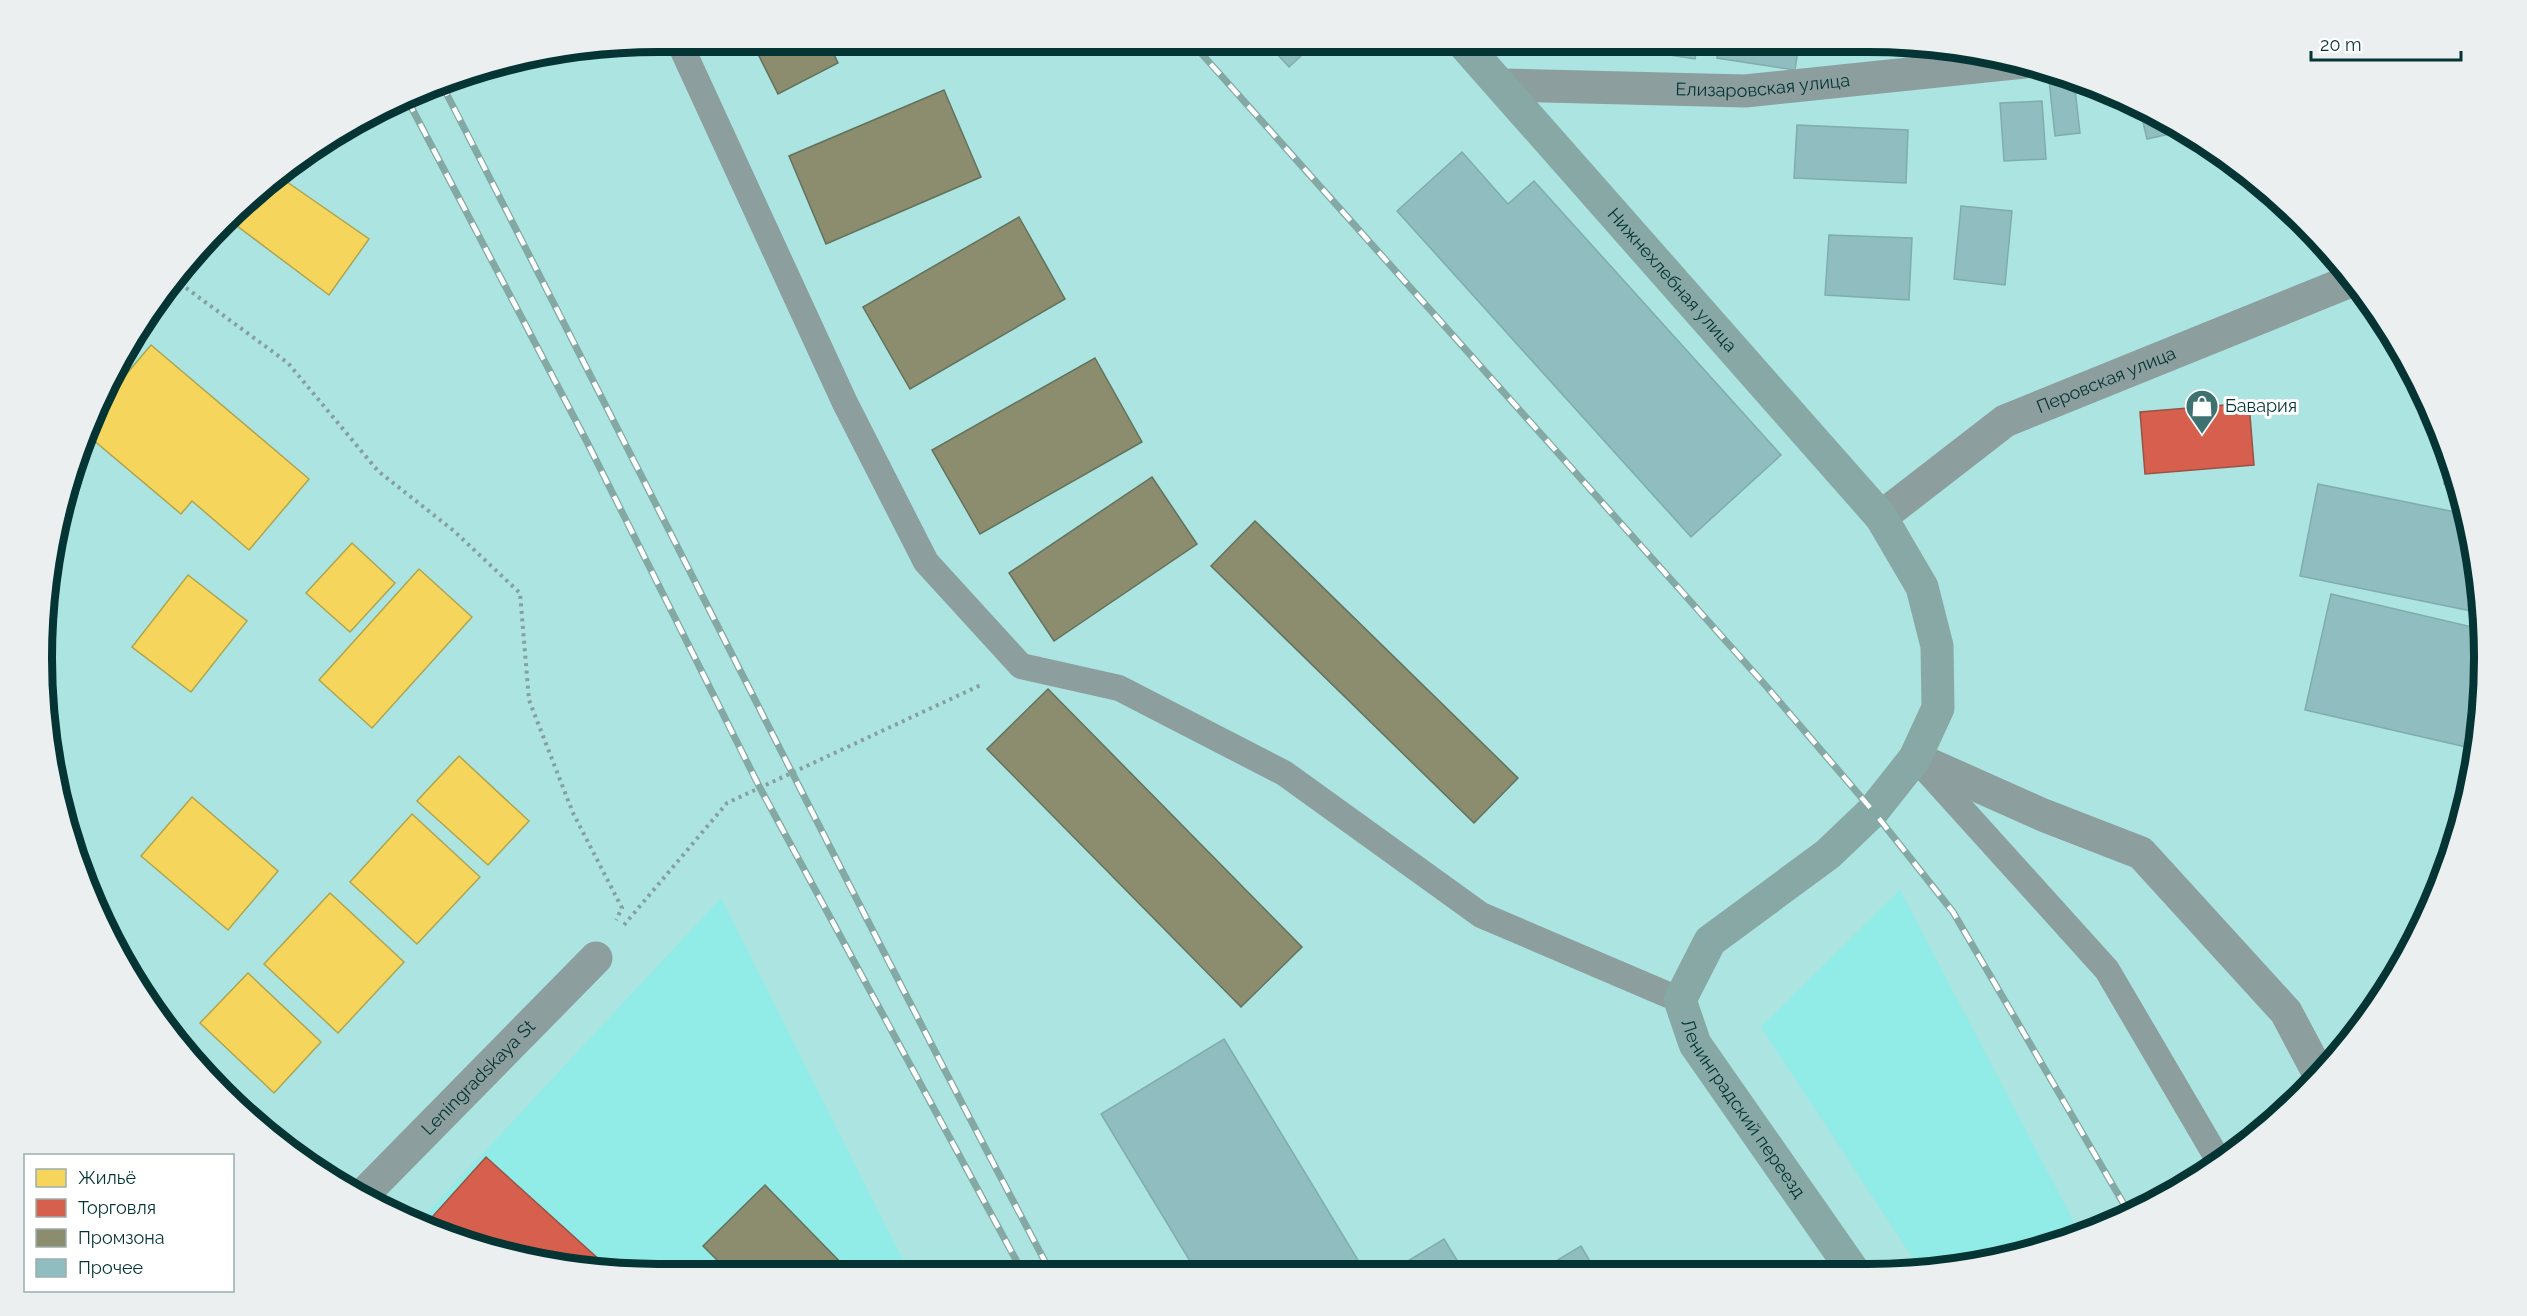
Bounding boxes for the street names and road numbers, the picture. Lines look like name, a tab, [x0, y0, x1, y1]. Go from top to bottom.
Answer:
street label: Елизаровская улица	[1675, 69, 1851, 101]
street label: Нижнехлебная улица	[1603, 203, 1741, 356]
street label: Перовская улица	[2033, 342, 2179, 417]
street label: Leningradskaya St	[417, 1015, 539, 1139]
street label: Ленинградский переезд	[1677, 1016, 1810, 1202]

